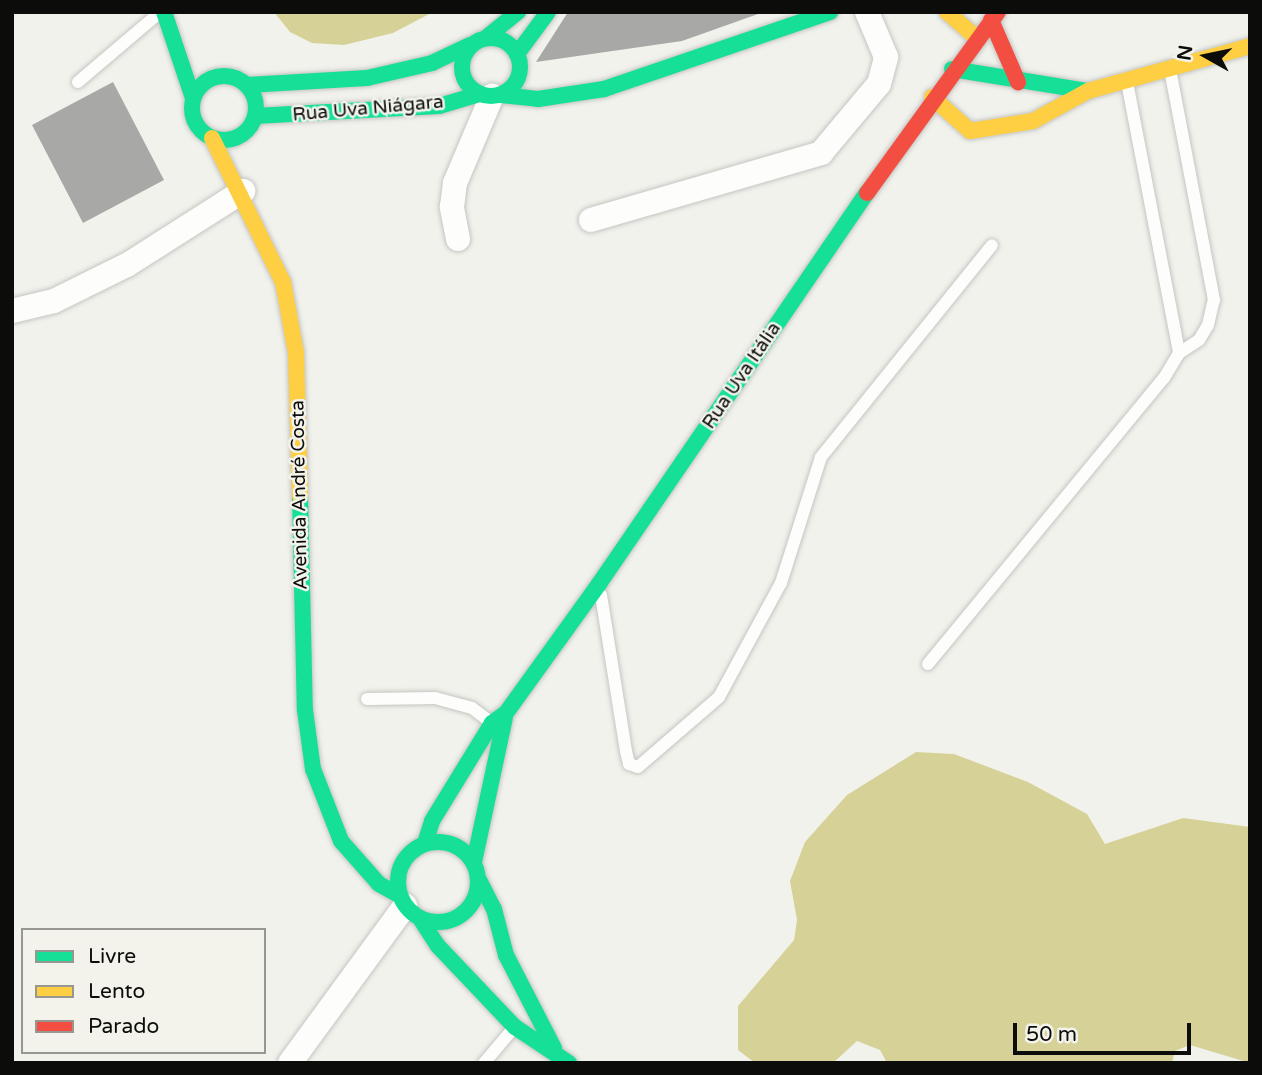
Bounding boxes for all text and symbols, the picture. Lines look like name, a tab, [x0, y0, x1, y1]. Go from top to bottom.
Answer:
north arrow	[1171, 21, 1241, 91]
text: N	[1173, 43, 1197, 62]
street label: Rua Uva Niágara	[291, 91, 445, 127]
street label: Rua Uva Itália	[698, 318, 786, 434]
street label: Avenida André Costa	[287, 400, 313, 590]
legend	[21, 928, 266, 1054]
text: Livre	[88, 944, 136, 969]
text: Lento	[88, 979, 145, 1004]
scale bar	[1017, 1009, 1196, 1052]
text: Parado	[88, 1014, 159, 1039]
text: 50 m	[1026, 1022, 1077, 1047]

